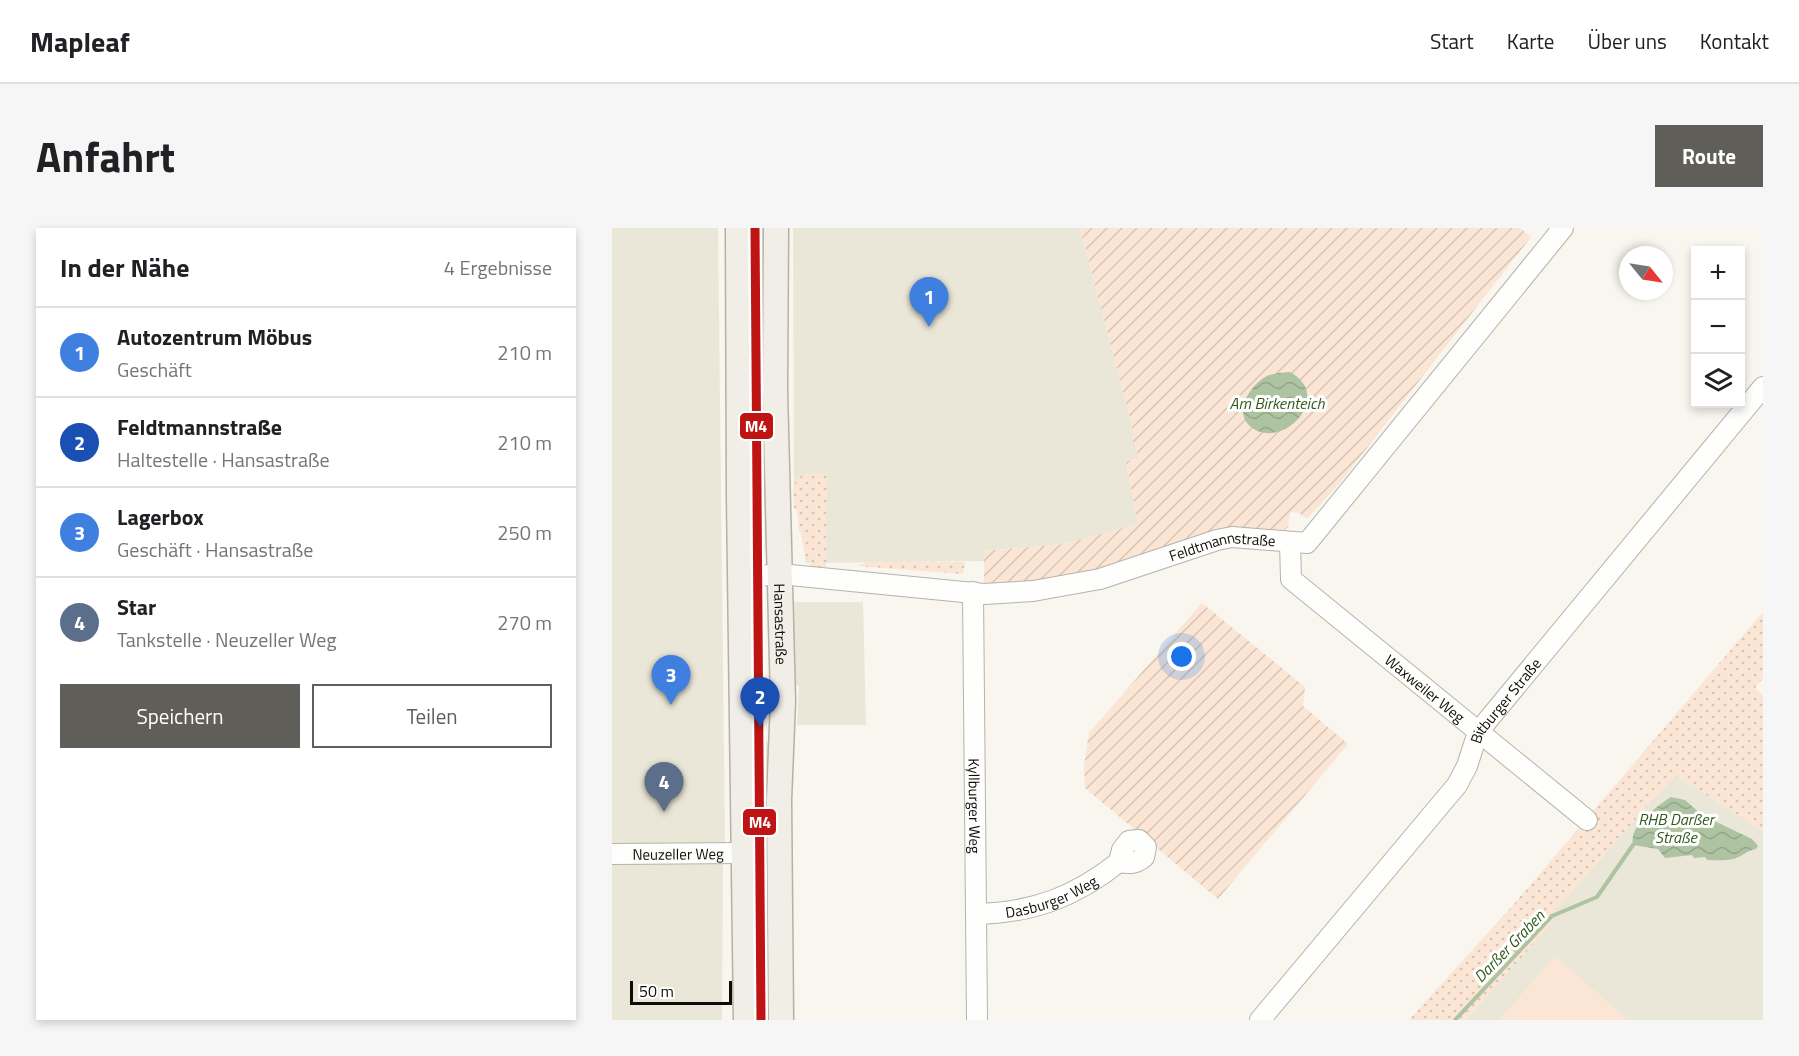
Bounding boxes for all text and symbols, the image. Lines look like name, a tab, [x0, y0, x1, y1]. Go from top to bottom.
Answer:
text: Mapleaf	[30, 20, 130, 63]
text: Start	[1430, 25, 1474, 57]
text: Karte	[1507, 25, 1554, 57]
text: Über uns	[1587, 25, 1667, 57]
text: Kontakt	[1700, 25, 1769, 57]
text: Anfahrt	[36, 124, 175, 188]
button: Route	[1655, 125, 1763, 187]
north arrow	[1619, 246, 1673, 300]
map controls	[1691, 246, 1745, 408]
button: +	[1691, 246, 1745, 300]
text: In der Nähe	[60, 248, 189, 287]
text: 4 Ergebnisse	[444, 252, 552, 283]
pin: 1	[910, 278, 948, 327]
button: −	[1691, 300, 1745, 354]
text: Autozentrum Möbus	[117, 320, 312, 354]
text: 1	[74, 337, 85, 368]
text: 210 m	[497, 337, 552, 368]
text: Geschäft	[117, 354, 192, 385]
button: layers	[1691, 354, 1745, 408]
water label: Am Birkenteich	[1230, 391, 1325, 415]
text: Feldtmannstraße	[117, 410, 282, 444]
line badge: M4	[739, 412, 774, 440]
text: M4	[745, 414, 767, 438]
text: 2	[74, 427, 85, 458]
text: 210 m	[497, 427, 552, 458]
text: Haltestelle · Hansastraße	[117, 444, 330, 475]
text: Lagerbox	[117, 500, 204, 534]
text: 3	[74, 517, 85, 548]
text: 250 m	[497, 517, 552, 548]
street label: Feldtmannstraße	[1166, 525, 1276, 567]
text: Geschäft · Hansastraße	[117, 534, 313, 565]
street label: Hansastraße	[768, 583, 794, 665]
text: Star	[117, 590, 156, 624]
text: 4	[74, 607, 85, 638]
text: 270 m	[497, 607, 552, 638]
text: Tankstelle · Neuzeller Weg	[117, 624, 337, 655]
your location	[1167, 642, 1196, 671]
street label: Waxweiler Weg	[1380, 649, 1470, 728]
street label: Bitburger Straße	[1464, 653, 1546, 746]
pin: 3	[652, 656, 690, 705]
pin: 2	[740, 678, 780, 727]
button: Speichern	[60, 684, 300, 748]
button: Teilen	[312, 684, 552, 748]
street label: Kyllburger Weg	[963, 758, 987, 854]
pin: 4	[644, 762, 684, 812]
water label: RHB Darßer Straße	[1638, 807, 1716, 849]
line badge: M4	[742, 808, 777, 836]
text: M4	[749, 810, 771, 834]
street label: Neuzeller Weg	[632, 842, 724, 865]
street label: Dasburger Weg	[1004, 869, 1102, 923]
water label: Darßer Graben	[1468, 904, 1551, 988]
scale bar	[630, 978, 732, 1006]
text: 50 m	[639, 979, 674, 1003]

